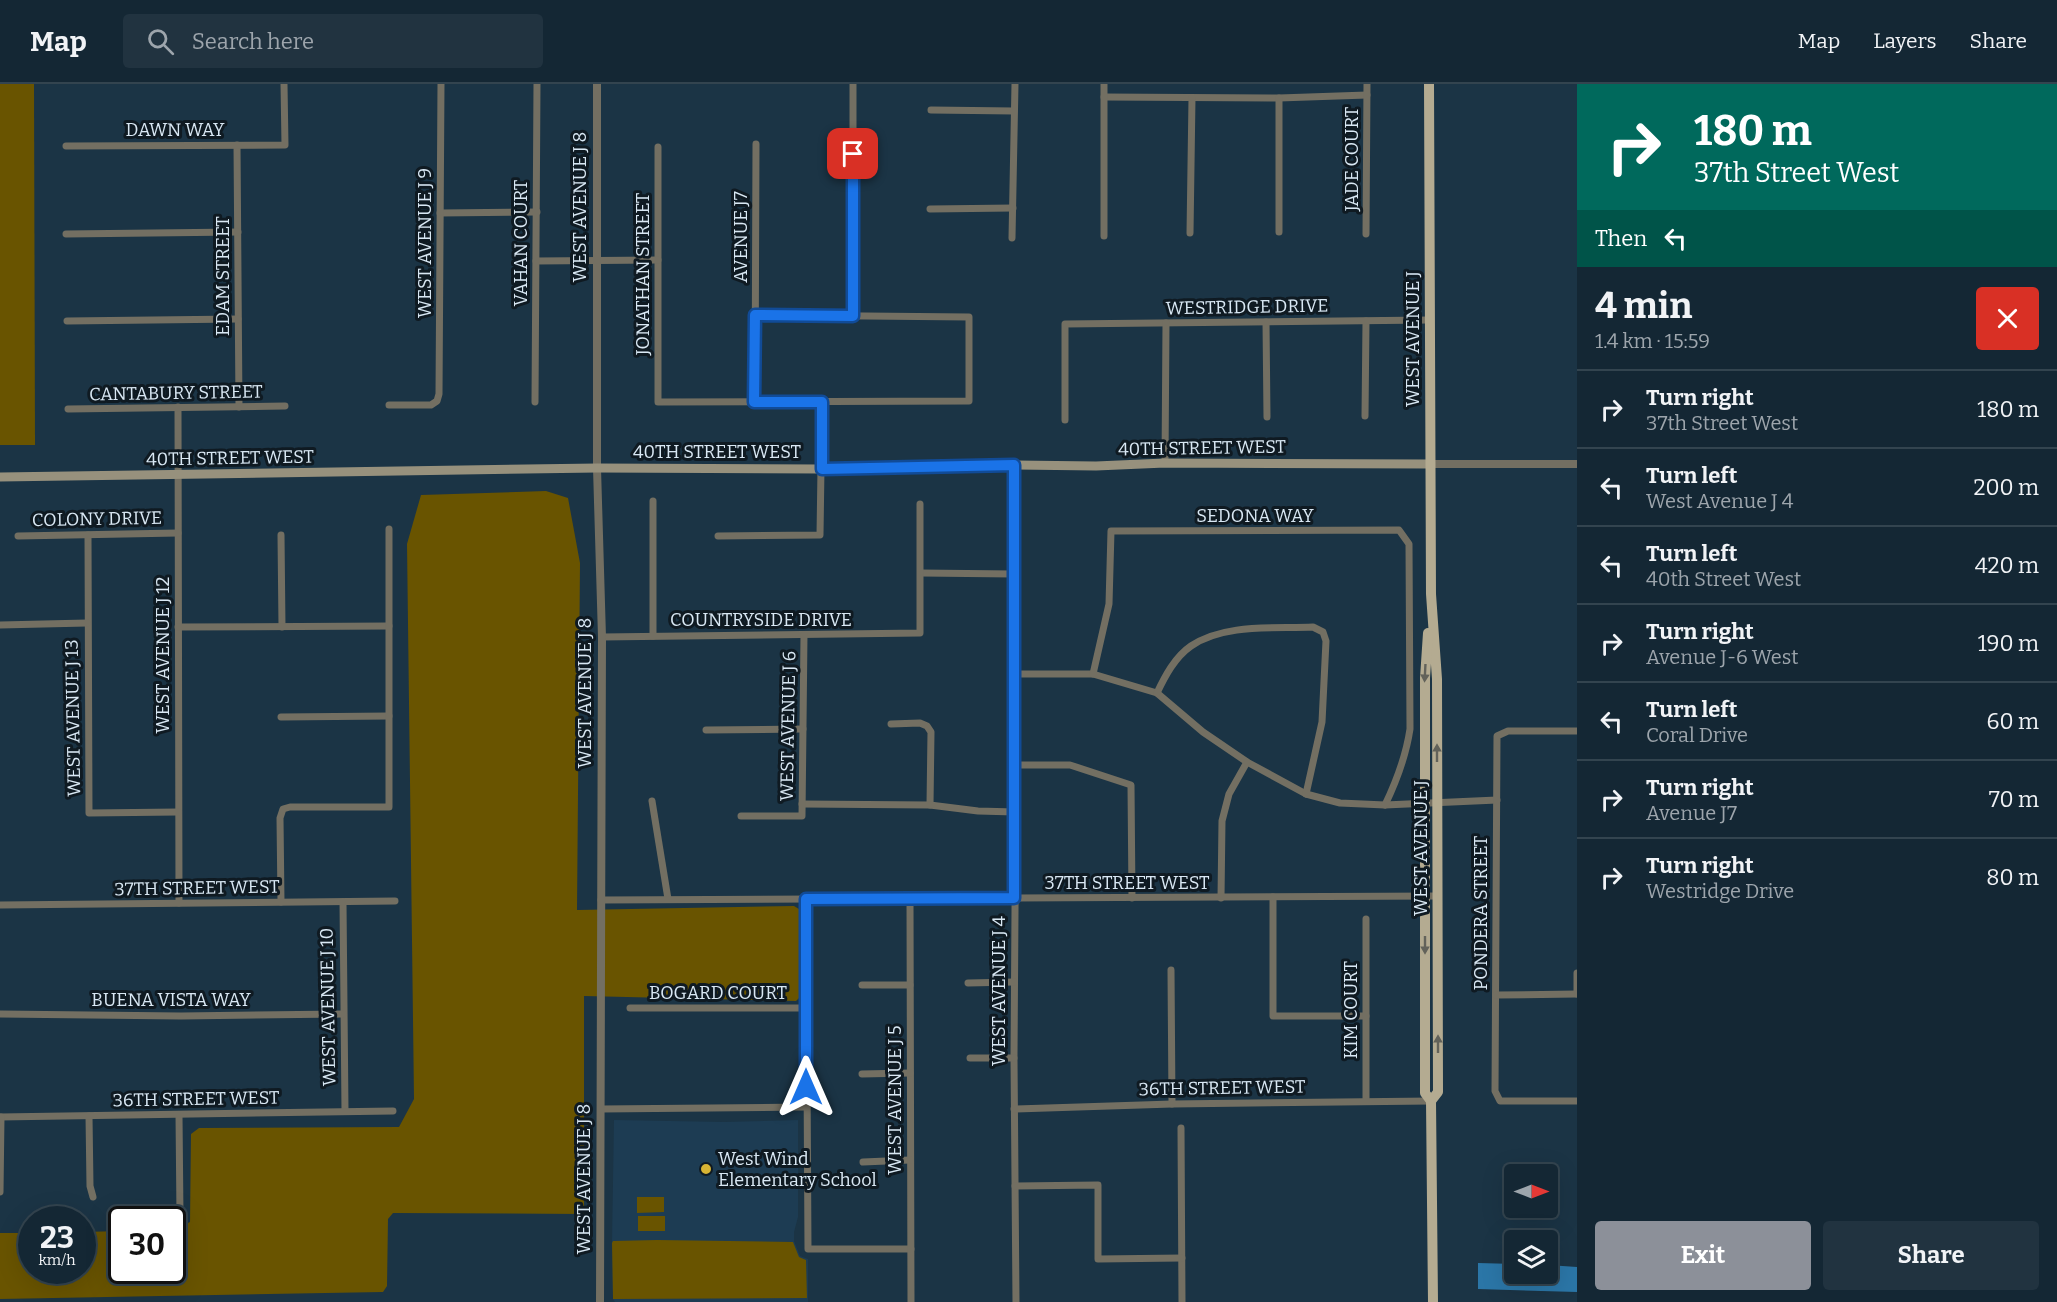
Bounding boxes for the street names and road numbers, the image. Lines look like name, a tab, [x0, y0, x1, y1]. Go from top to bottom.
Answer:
street label: JADE COURT	[1341, 106, 1363, 212]
street label: DAWN WAY	[125, 119, 225, 141]
street label: WEST AVENUE J 8	[569, 132, 591, 282]
street label: WEST AVENUE J 9	[414, 168, 436, 318]
street label: VAHAN COURT	[510, 179, 532, 306]
street label: AVENUE J7	[730, 191, 752, 283]
street label: JONATHAN STREET	[632, 192, 654, 356]
street label: EDAM STREET	[212, 216, 234, 336]
street label: WEST AVENUE J	[1402, 271, 1424, 407]
street label: WESTRIDGE DRIVE	[1166, 295, 1328, 319]
street label: CANTABURY STREET	[89, 380, 263, 406]
street label: 40TH STREET WEST	[1118, 436, 1287, 460]
street label: 40TH STREET WEST	[633, 441, 801, 463]
street label: 40TH STREET WEST	[146, 446, 315, 470]
street label: SEDONA WAY	[1196, 505, 1314, 527]
street label: COLONY DRIVE	[32, 507, 162, 531]
street label: WEST AVENUE J 12	[152, 577, 174, 733]
street label: COUNTRYSIDE DRIVE	[670, 609, 852, 631]
street label: WEST AVENUE J 8	[574, 618, 596, 768]
street label: WEST AVENUE J 13	[61, 639, 85, 797]
street label: WEST AVENUE J 6	[776, 651, 800, 801]
street label: WEST AVENUE J	[1410, 780, 1432, 916]
street label: PONDERA STREET	[1470, 835, 1492, 990]
street label: 37TH STREET WEST	[1044, 872, 1210, 894]
street label: 37TH STREET WEST	[114, 876, 280, 900]
street label: WEST AVENUE J 4	[988, 915, 1010, 1066]
street label: WEST AVENUE J 10	[316, 928, 340, 1086]
street label: KIM COURT	[1340, 961, 1362, 1059]
street label: BOGARD COURT	[649, 982, 788, 1004]
street label: BUENA VISTA WAY	[91, 989, 251, 1011]
street label: WEST AVENUE J 5	[884, 1025, 906, 1175]
street label: 36TH STREET WEST	[1138, 1076, 1306, 1100]
street label: 36TH STREET WEST	[112, 1087, 280, 1111]
street label: WEST AVENUE J 8	[573, 1104, 595, 1254]

